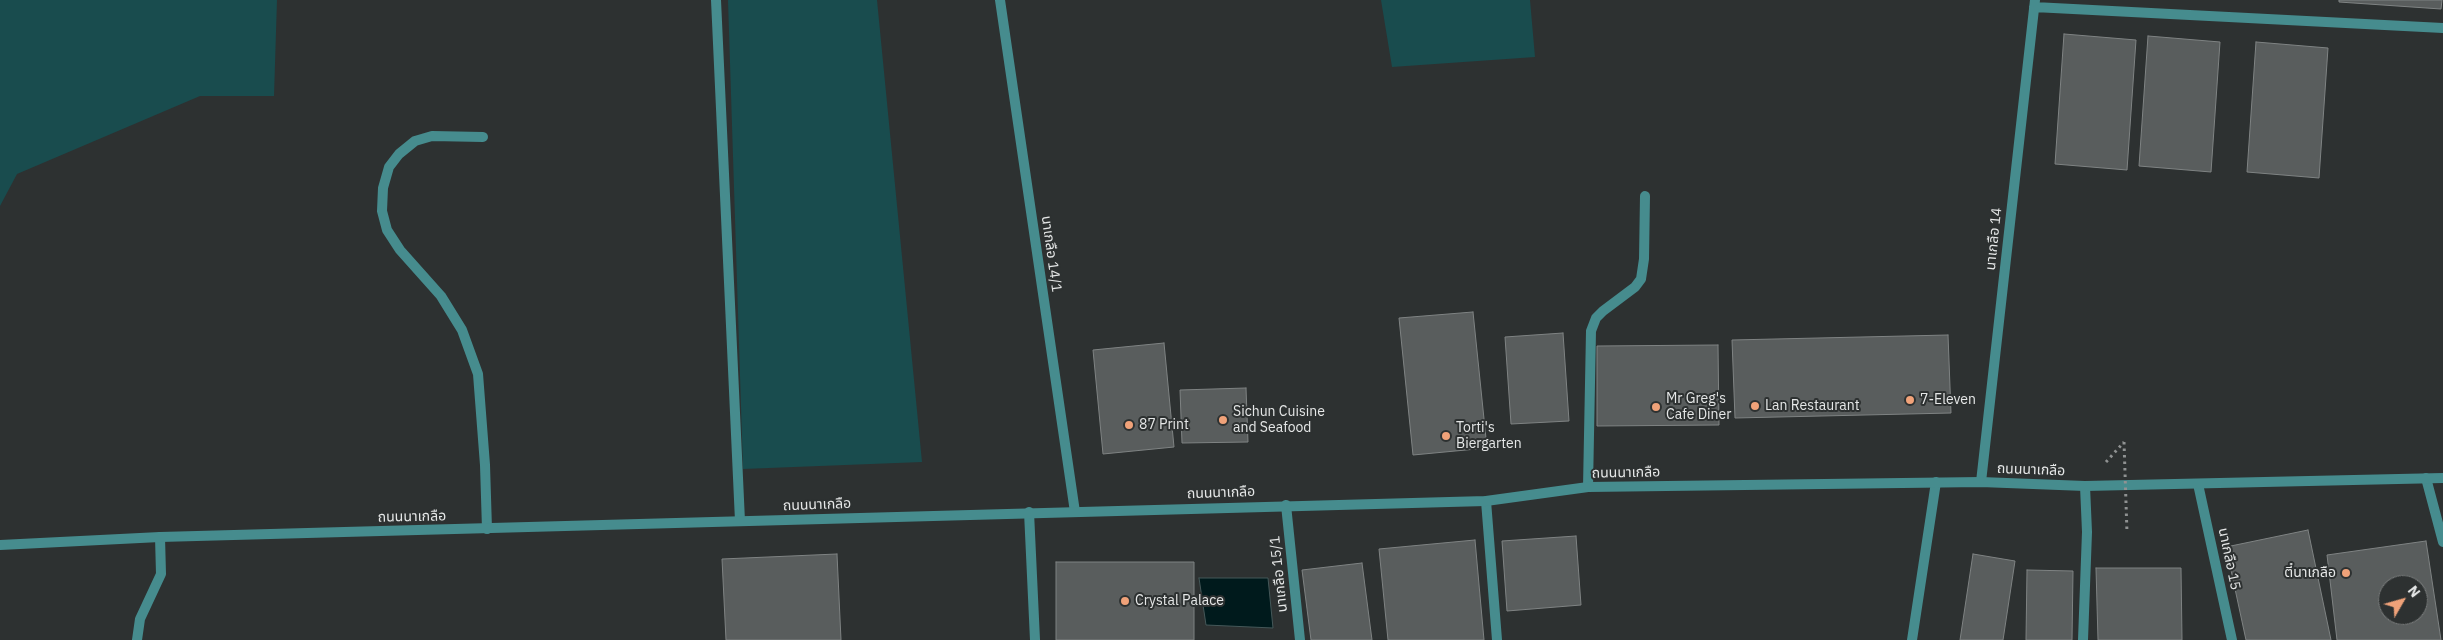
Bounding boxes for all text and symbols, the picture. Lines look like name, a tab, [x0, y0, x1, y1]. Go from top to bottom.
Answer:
street label: นาเกลือ 14	[1982, 207, 2006, 271]
street label: นาเกลือ 14/1	[1037, 215, 1065, 293]
place label: Mr Greg's Cafe Diner	[1666, 391, 1731, 424]
place label: 7-Eleven	[1920, 392, 1976, 408]
marker: 7-Eleven	[1904, 394, 1916, 406]
place label: Lan Restaurant	[1765, 398, 1860, 414]
marker: Lan Restaurant	[1749, 400, 1761, 412]
marker: Mr Greg's Cafe Diner	[1650, 401, 1662, 413]
place label: Sichun Cuisine and Seafood	[1233, 404, 1325, 437]
marker: Sichun Cuisine and Seafood	[1217, 414, 1229, 426]
place label: 87 Print	[1139, 417, 1189, 433]
marker: 87 Print	[1123, 419, 1135, 431]
place label: Torti's Biergarten	[1456, 420, 1522, 452]
marker: Torti's Biergarten	[1440, 430, 1452, 442]
street label: ถนนนาเกลือ	[1997, 460, 2065, 480]
street label: ถนนนาเกลือ	[1592, 464, 1660, 482]
street label: ถนนนาเกลือ	[1187, 483, 1255, 503]
street label: ถนนนาเกลือ	[783, 495, 851, 515]
street label: ถนนนาเกลือ	[378, 508, 446, 526]
street label: นาเกลือ 15	[2214, 526, 2244, 592]
street label: นาเกลือ 15/1	[1267, 535, 1291, 613]
place label: ตี๋นาเกลือ	[2284, 565, 2336, 581]
marker: ตี๋นาเกลือ	[2340, 567, 2352, 579]
north arrow	[2378, 575, 2428, 625]
text: N	[2404, 582, 2424, 601]
place label: Crystal Palace	[1135, 593, 1224, 609]
marker: Crystal Palace	[1119, 595, 1131, 607]

